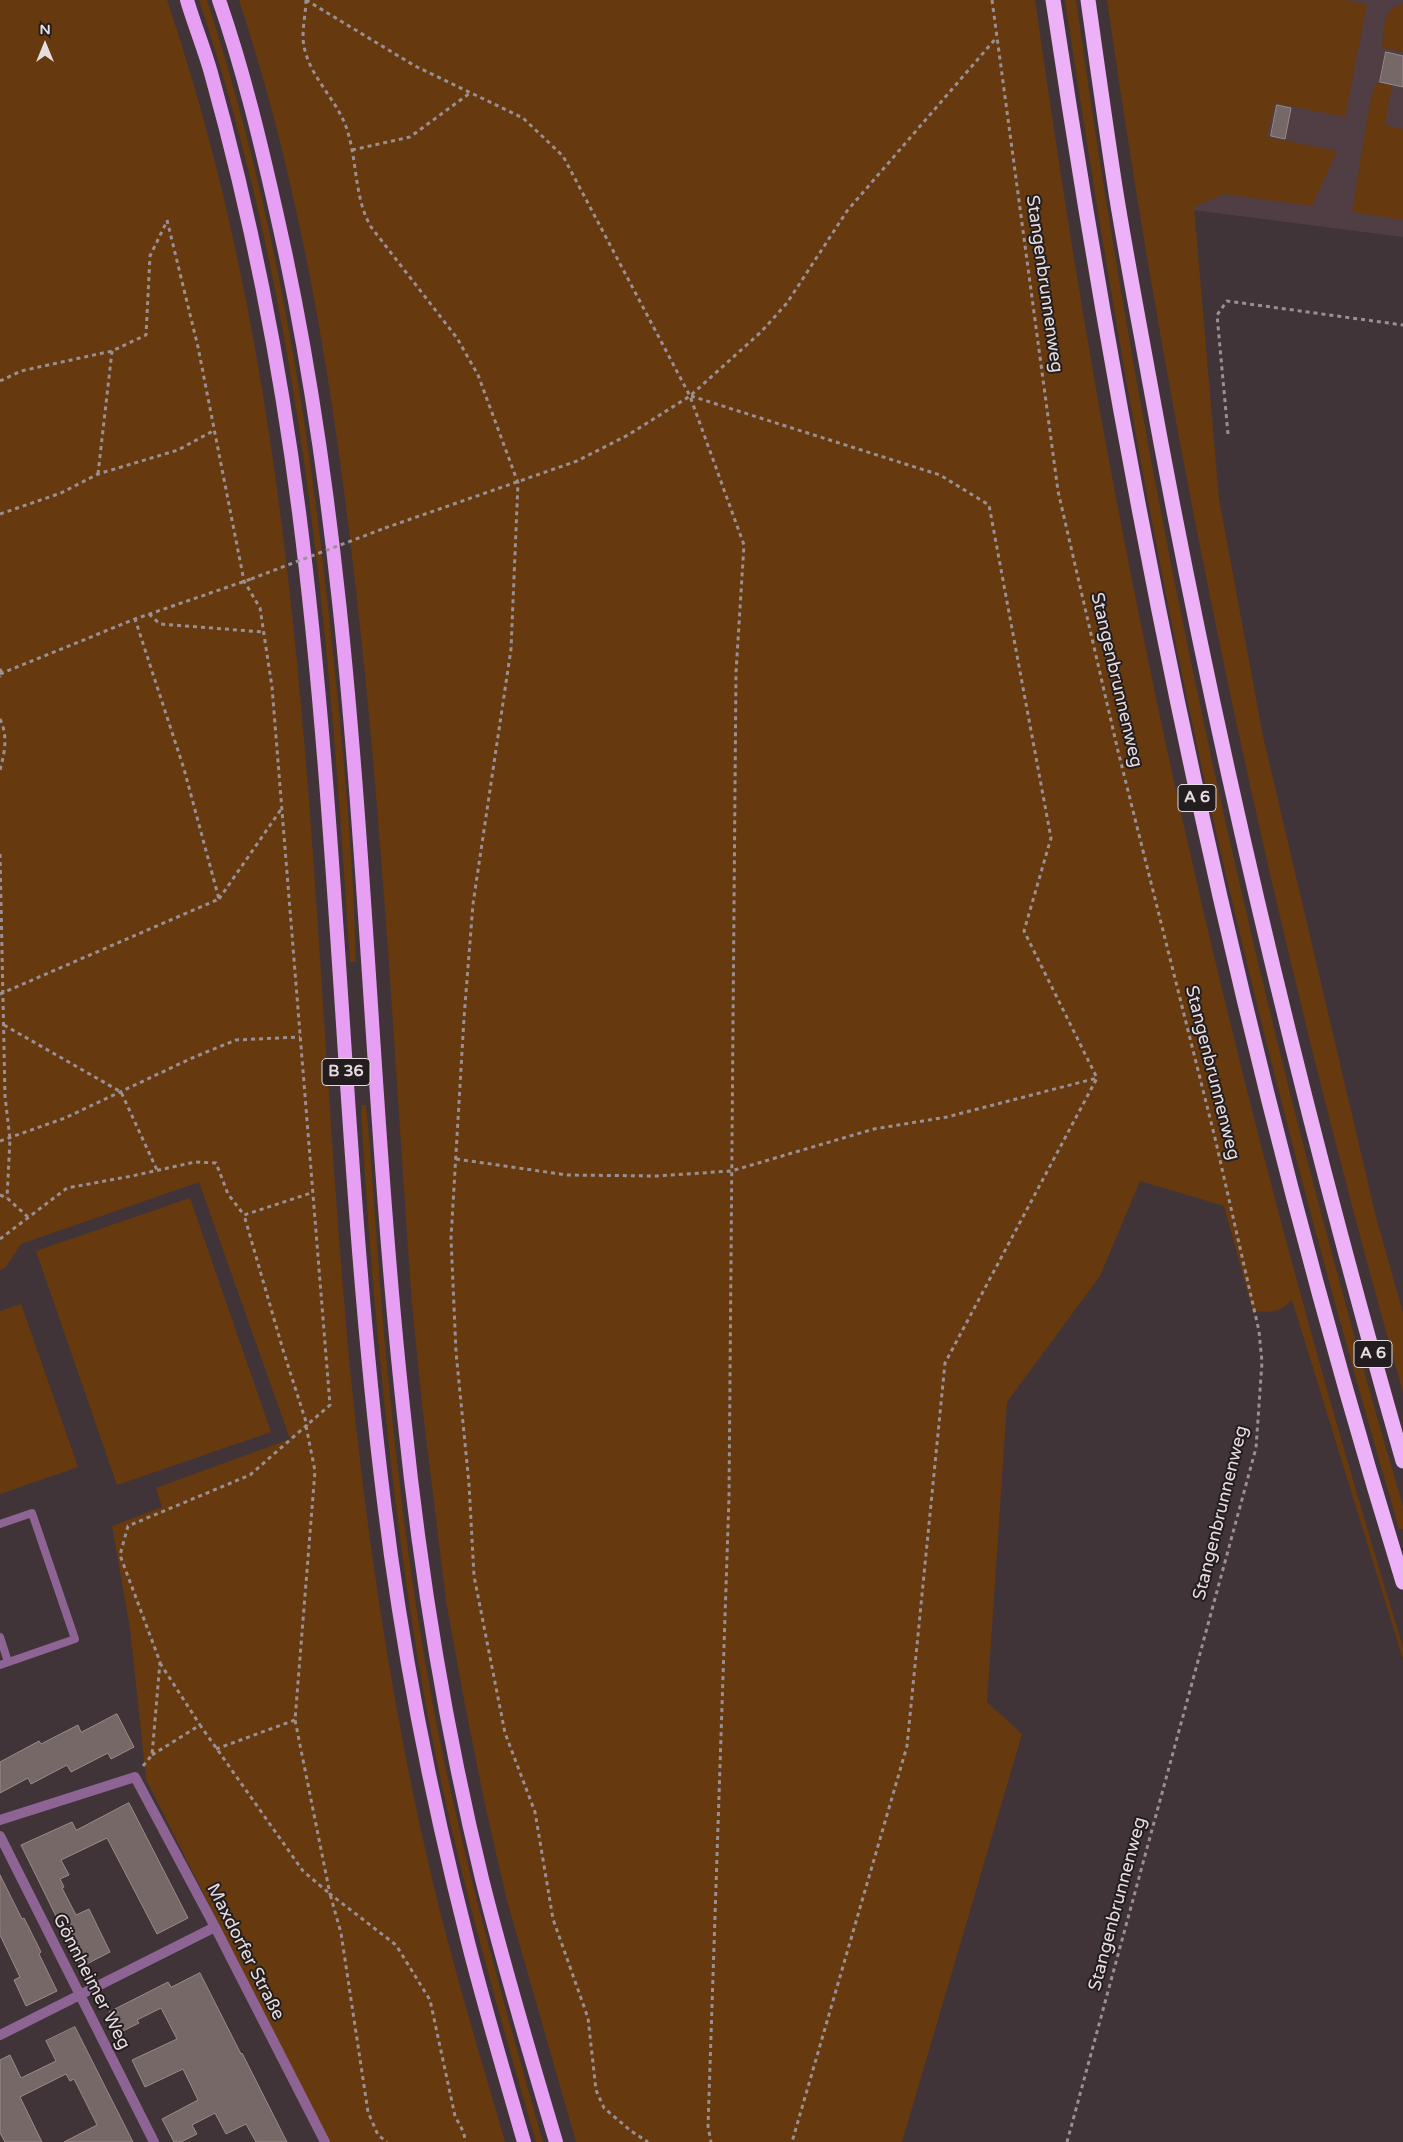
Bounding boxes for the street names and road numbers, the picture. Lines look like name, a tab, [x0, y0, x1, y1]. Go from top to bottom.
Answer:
street label: Stangenbrunnenweg	[1021, 194, 1067, 374]
street label: Stangenbrunnenweg	[1085, 590, 1147, 770]
road number: A 6	[1178, 784, 1216, 811]
street label: Stangenbrunnenweg	[1180, 984, 1244, 1162]
road number: B 36	[322, 1058, 370, 1086]
road number: A 6	[1354, 1340, 1392, 1368]
street label: Stangenbrunnenweg	[1189, 1424, 1253, 1602]
street label: Stangenbrunnenweg	[1084, 1815, 1152, 1993]
street label: Maxdorfer Straße	[201, 1880, 289, 2024]
street label: Gönnheimer Weg	[47, 1911, 135, 2053]

